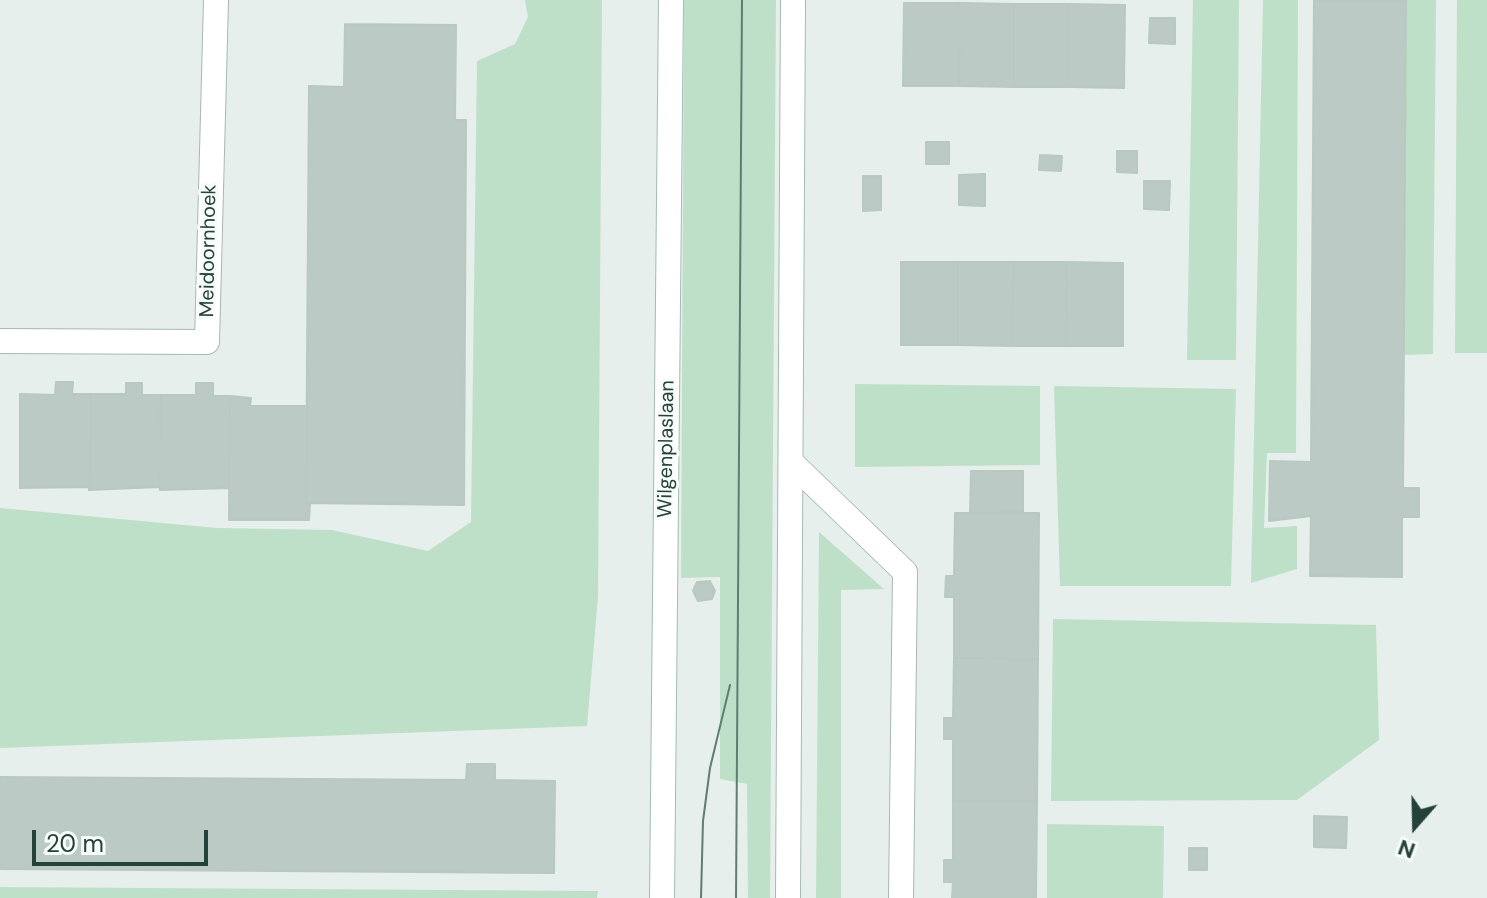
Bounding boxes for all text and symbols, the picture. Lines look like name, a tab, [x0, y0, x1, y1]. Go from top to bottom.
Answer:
street label: Meidoornhoek	[196, 184, 222, 318]
street label: Wilgenplaslaan	[654, 380, 680, 518]
north arrow	[1375, 786, 1455, 866]
scale bar	[36, 814, 212, 864]
text: 20 m	[46, 828, 104, 859]
text: N	[1394, 833, 1419, 865]

